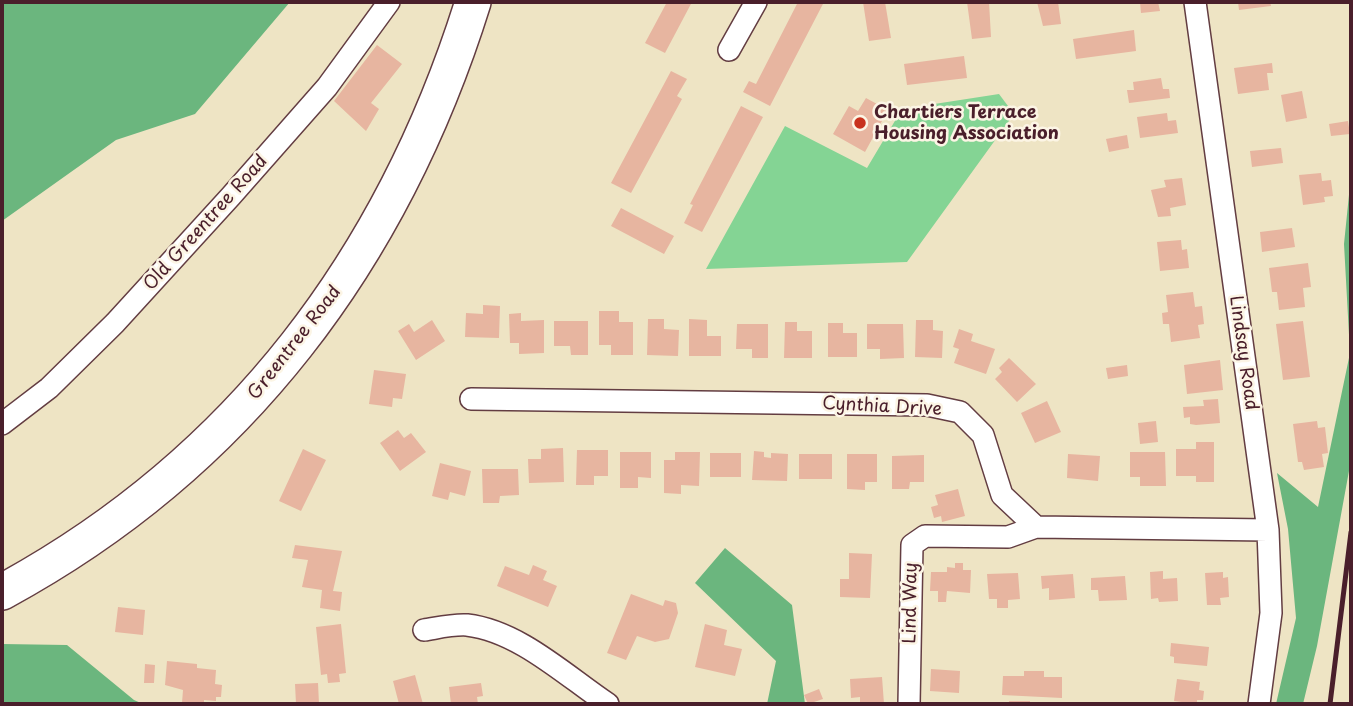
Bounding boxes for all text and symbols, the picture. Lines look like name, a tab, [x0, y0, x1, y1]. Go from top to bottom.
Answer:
place label: Chartiers Terrace Housing Association	[874, 102, 1059, 144]
marker: Chartiers Terrace Housing Association	[852, 115, 868, 131]
street label: Old Greentree Road	[140, 151, 272, 295]
street label: Greentree Road	[244, 282, 346, 404]
street label: Lindsay Road	[1224, 294, 1262, 412]
street label: Cynthia Drive	[822, 393, 942, 421]
street label: Lind Way	[899, 562, 923, 644]

